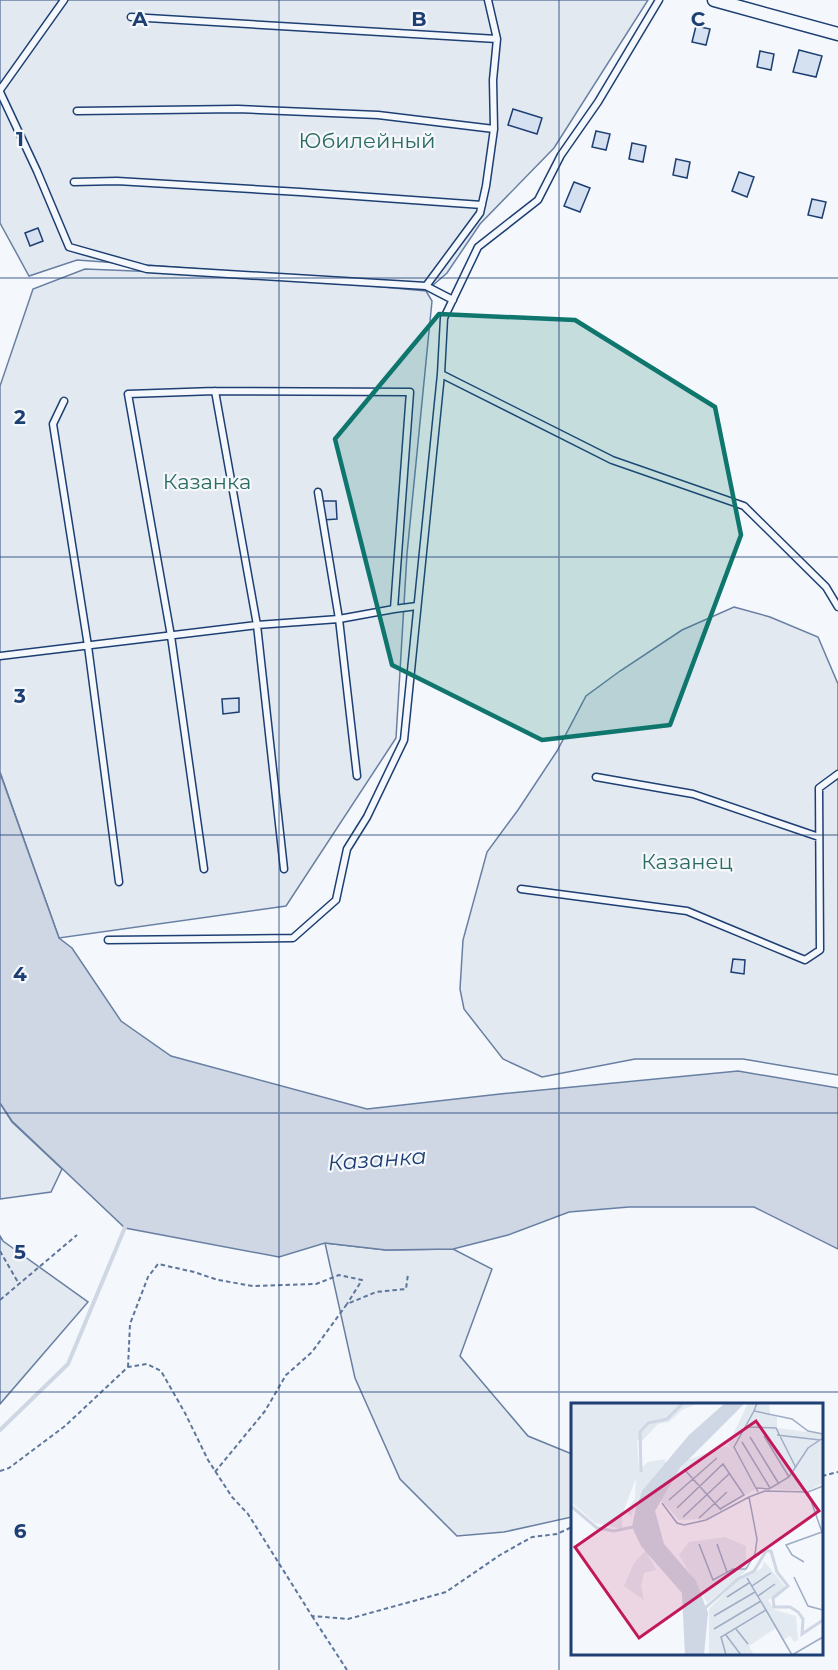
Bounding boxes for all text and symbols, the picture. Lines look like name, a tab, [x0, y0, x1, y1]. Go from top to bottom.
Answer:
text: A	[131, 7, 148, 31]
text: B	[411, 7, 427, 31]
text: C	[691, 7, 706, 31]
text: 1	[16, 127, 24, 151]
park label: Юбилейный	[298, 128, 436, 153]
text: 2	[14, 405, 26, 429]
park label: Казанка	[163, 469, 251, 494]
text: 3	[13, 684, 26, 708]
park label: Казанец	[641, 849, 733, 874]
text: 4	[13, 962, 27, 986]
water label: Казанка	[327, 1143, 427, 1176]
text: 5	[14, 1240, 26, 1264]
inset map	[571, 1403, 823, 1655]
text: 6	[14, 1519, 27, 1543]

